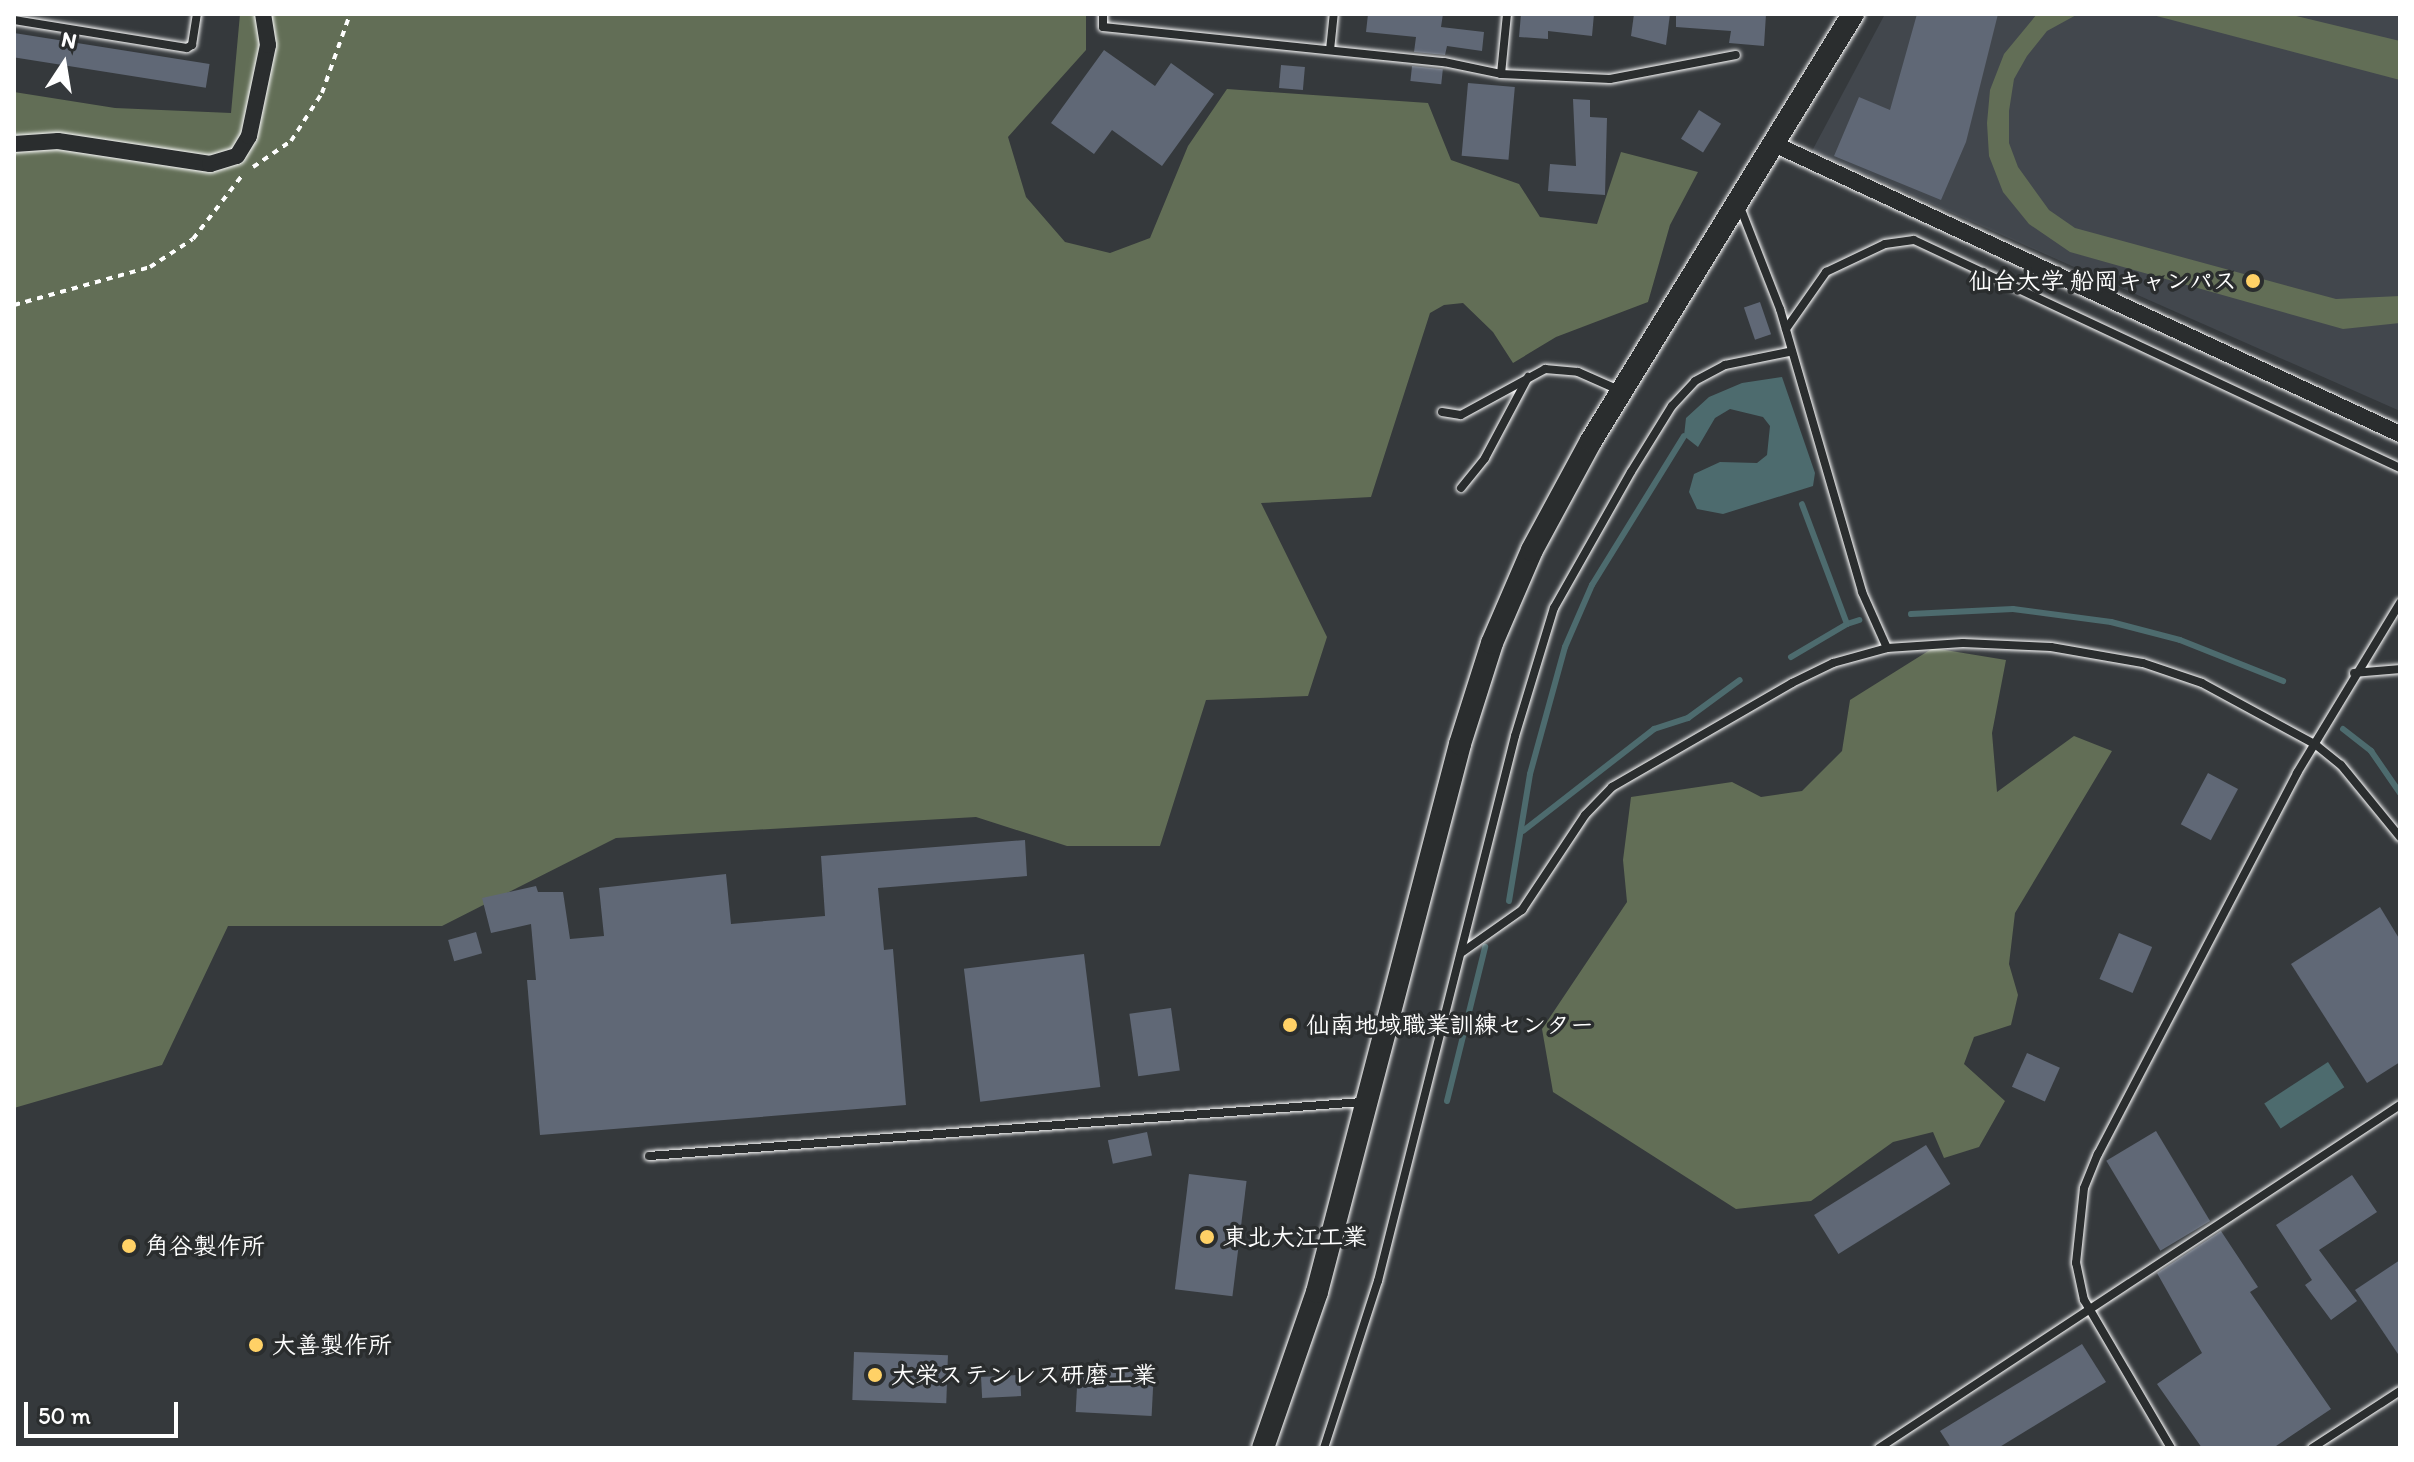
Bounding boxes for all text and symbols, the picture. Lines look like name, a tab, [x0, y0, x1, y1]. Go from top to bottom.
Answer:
north arrow	[24, 24, 104, 104]
text: N	[59, 25, 79, 55]
place label: 仙台大学 船岡キャンパス	[1968, 267, 2237, 295]
marker: 仙台大学 船岡キャンパス	[2244, 272, 2262, 290]
place label: 仙南地域職業訓練センター	[1306, 1011, 1594, 1039]
marker: 仙南地域職業訓練センター	[1281, 1016, 1299, 1034]
place label: 東北大江工業	[1223, 1223, 1367, 1251]
marker: 東北大江工業	[1198, 1228, 1216, 1246]
place label: 角谷製作所	[145, 1232, 265, 1260]
marker: 角谷製作所	[120, 1237, 138, 1255]
place label: 大善製作所	[272, 1331, 392, 1359]
marker: 大善製作所	[247, 1336, 265, 1354]
place label: 大栄ステンレス研磨工業	[891, 1361, 1155, 1389]
marker: 大栄ステンレス研磨工業	[866, 1366, 884, 1384]
scale bar	[28, 1386, 182, 1436]
text: 50 m	[38, 1401, 91, 1430]

